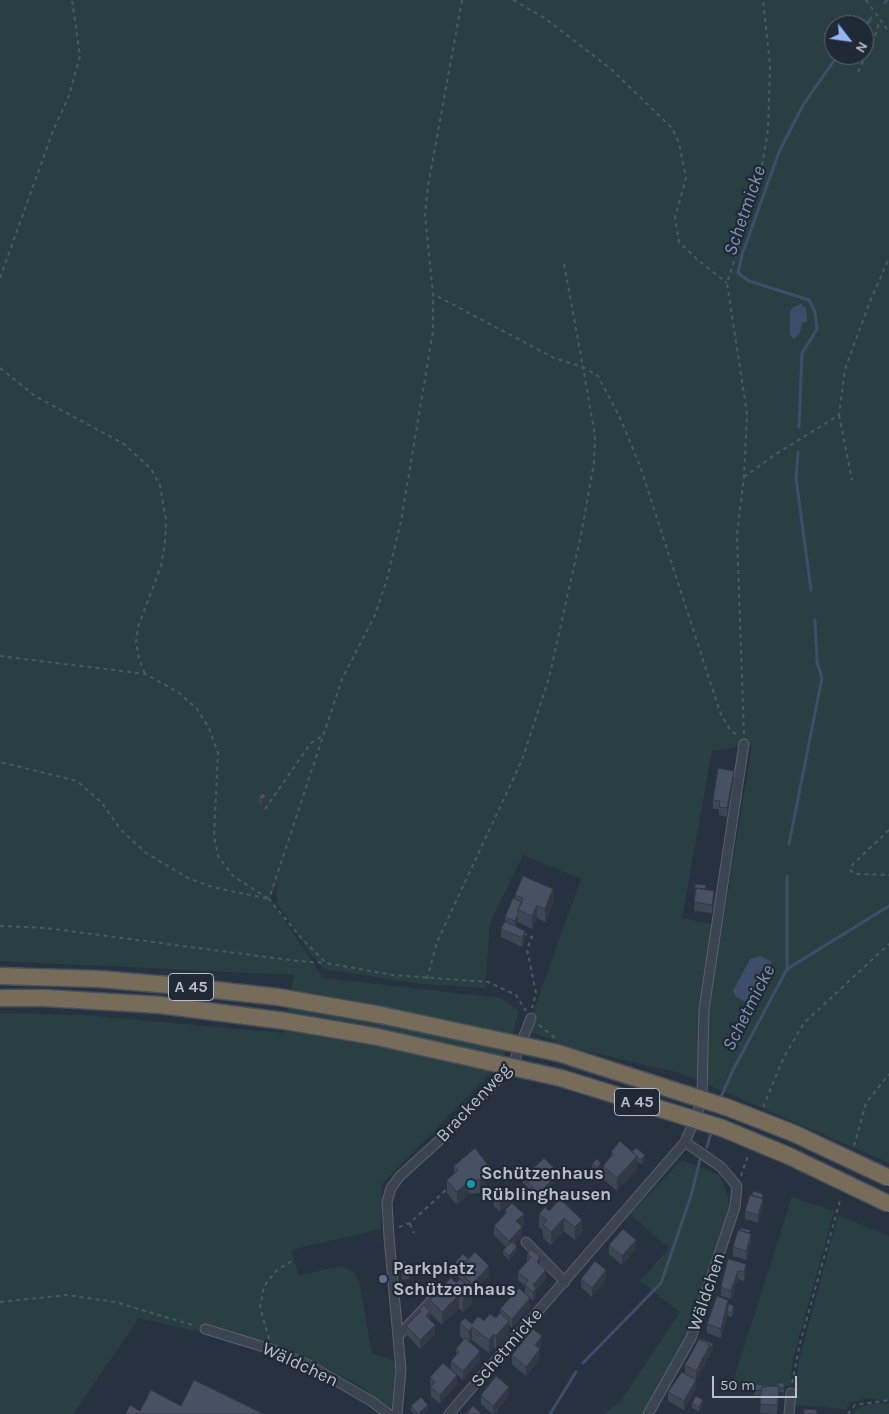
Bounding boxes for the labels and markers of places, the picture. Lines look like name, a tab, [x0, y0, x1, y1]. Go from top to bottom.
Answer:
place label: Schützenhaus Rüblinghausen	[481, 1163, 611, 1206]
marker: Schützenhaus Rüblinghausen	[465, 1178, 477, 1190]
place label: Parkplatz Schützenhaus	[393, 1258, 516, 1300]
marker: Parkplatz Schützenhaus	[377, 1273, 389, 1285]

